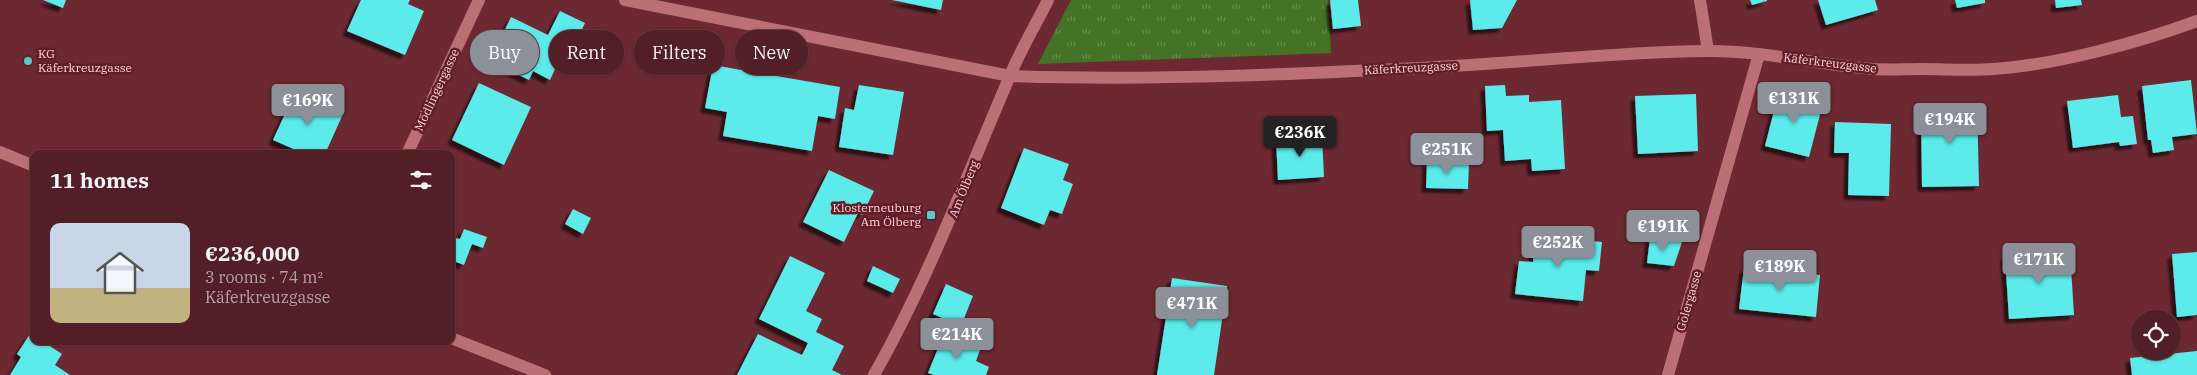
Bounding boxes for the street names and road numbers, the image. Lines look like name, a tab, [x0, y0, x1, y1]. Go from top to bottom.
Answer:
street label: Mödlingergasse	[411, 46, 462, 133]
street label: Käferkreuzgasse	[1783, 49, 1878, 76]
street label: Käferkreuzgasse	[1364, 58, 1458, 77]
street label: Am Ölberg	[945, 158, 982, 220]
street label: Golergasse	[1673, 269, 1704, 333]

